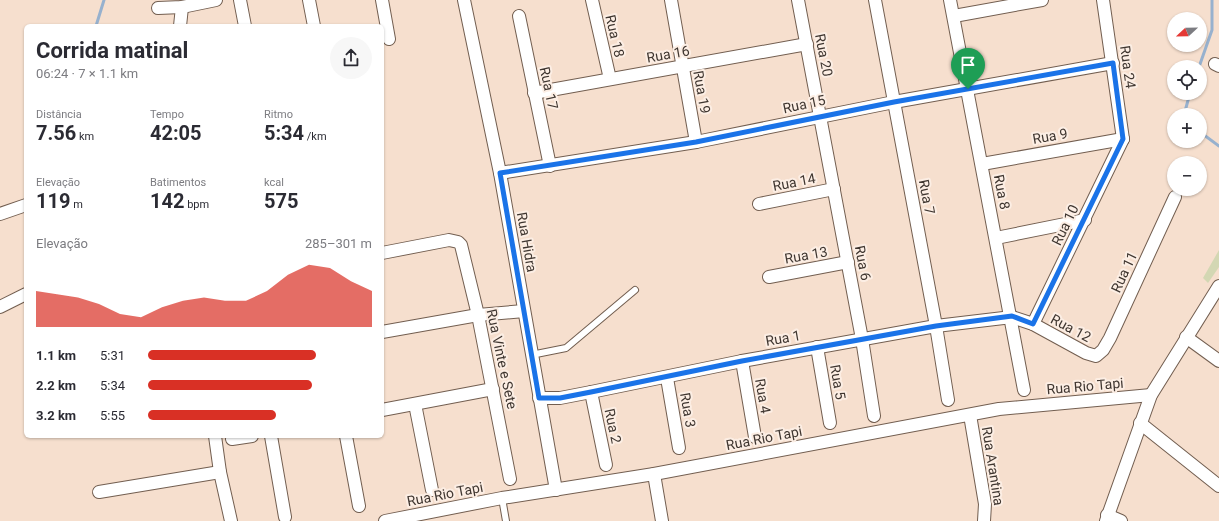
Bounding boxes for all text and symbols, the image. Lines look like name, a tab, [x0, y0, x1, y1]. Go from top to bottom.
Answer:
north arrow	[1167, 12, 1207, 52]
map controls	[1167, 12, 1207, 196]
street label: Rua 18	[602, 13, 628, 59]
street label: Rua 20	[812, 32, 836, 78]
button: share	[330, 37, 372, 79]
text: Corrida matinal	[36, 38, 188, 63]
street label: Rua 16	[645, 42, 691, 66]
street label: Rua 24	[1117, 45, 1139, 90]
pin	[951, 48, 985, 89]
icon: arrive	[957, 54, 979, 76]
button: locate	[1167, 60, 1207, 100]
street label: Rua 17	[537, 65, 561, 111]
text: 06:24 · 7 × 1.1 km	[36, 66, 138, 81]
street label: Rua 19	[690, 69, 714, 115]
street label: Rua 15	[781, 92, 827, 116]
text: Distância	[36, 108, 82, 121]
text: Tempo	[150, 108, 184, 121]
text: Ritmo	[264, 108, 293, 121]
button: +	[1167, 108, 1207, 148]
text: 7.56	[36, 121, 76, 145]
text: 42:05	[150, 121, 202, 145]
text: 5:34	[264, 121, 304, 145]
street label: Rua 9	[1031, 125, 1069, 147]
text: km	[76, 130, 94, 143]
text: /km	[304, 130, 327, 143]
button: −	[1167, 156, 1207, 196]
street label: Rua 14	[771, 170, 817, 194]
street label: Rua 8	[991, 173, 1013, 211]
text: Elevação	[36, 176, 80, 189]
text: Batimentos	[150, 176, 206, 189]
text: kcal	[264, 176, 284, 189]
street label: Rua 7	[916, 178, 938, 216]
text: 119	[36, 189, 70, 213]
text: 142	[150, 189, 184, 213]
text: 575	[264, 189, 298, 213]
text: m	[70, 198, 83, 211]
text: bpm	[184, 198, 209, 211]
street label: Rua 10	[1048, 202, 1082, 248]
street label: Rua Hidra	[514, 211, 540, 273]
text: Elevação	[36, 236, 88, 251]
text: 285–301 m	[305, 236, 372, 251]
street label: Rua 13	[783, 243, 829, 267]
street label: Rua 6	[852, 244, 874, 282]
street label: Rua 11	[1108, 249, 1140, 295]
street label: Rua Vinte e Sete	[484, 308, 520, 410]
street label: Rua 12	[1048, 311, 1094, 345]
street label: Rua 1	[764, 327, 802, 349]
text: 1.1 km	[36, 348, 76, 363]
text: 5:31	[100, 348, 125, 363]
street label: Rua 5	[827, 363, 849, 401]
street label: Rua Rio Tapi	[1046, 375, 1124, 397]
street label: Rua 4	[752, 377, 774, 415]
text: 2.2 km	[36, 378, 76, 393]
text: 5:34	[100, 378, 125, 393]
street label: Rua 3	[677, 391, 699, 429]
street label: Rua 2	[602, 407, 625, 445]
text: 3.2 km	[36, 408, 76, 423]
text: 5:55	[100, 408, 125, 423]
street label: Rua Rio Tapi	[725, 423, 803, 453]
street label: Rua Arantina	[979, 425, 1007, 507]
street label: Rua Rio Tapi	[406, 479, 484, 509]

